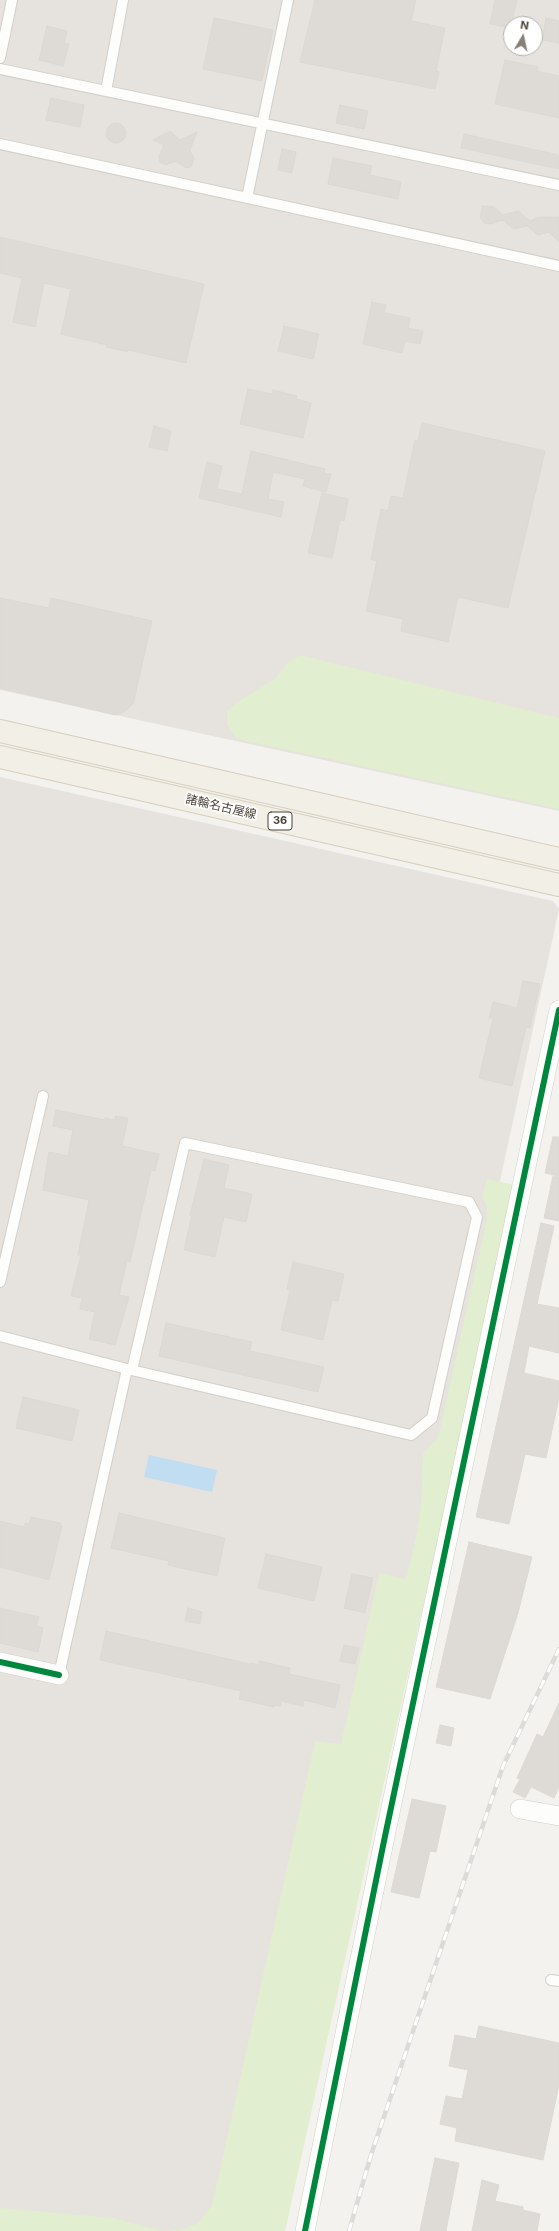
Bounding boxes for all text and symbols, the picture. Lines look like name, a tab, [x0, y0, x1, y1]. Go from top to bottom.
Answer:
north arrow	[503, 16, 543, 56]
text: N	[519, 18, 530, 33]
street label: 諸輪名古屋線	[184, 792, 258, 822]
road number: 36	[268, 812, 292, 830]

